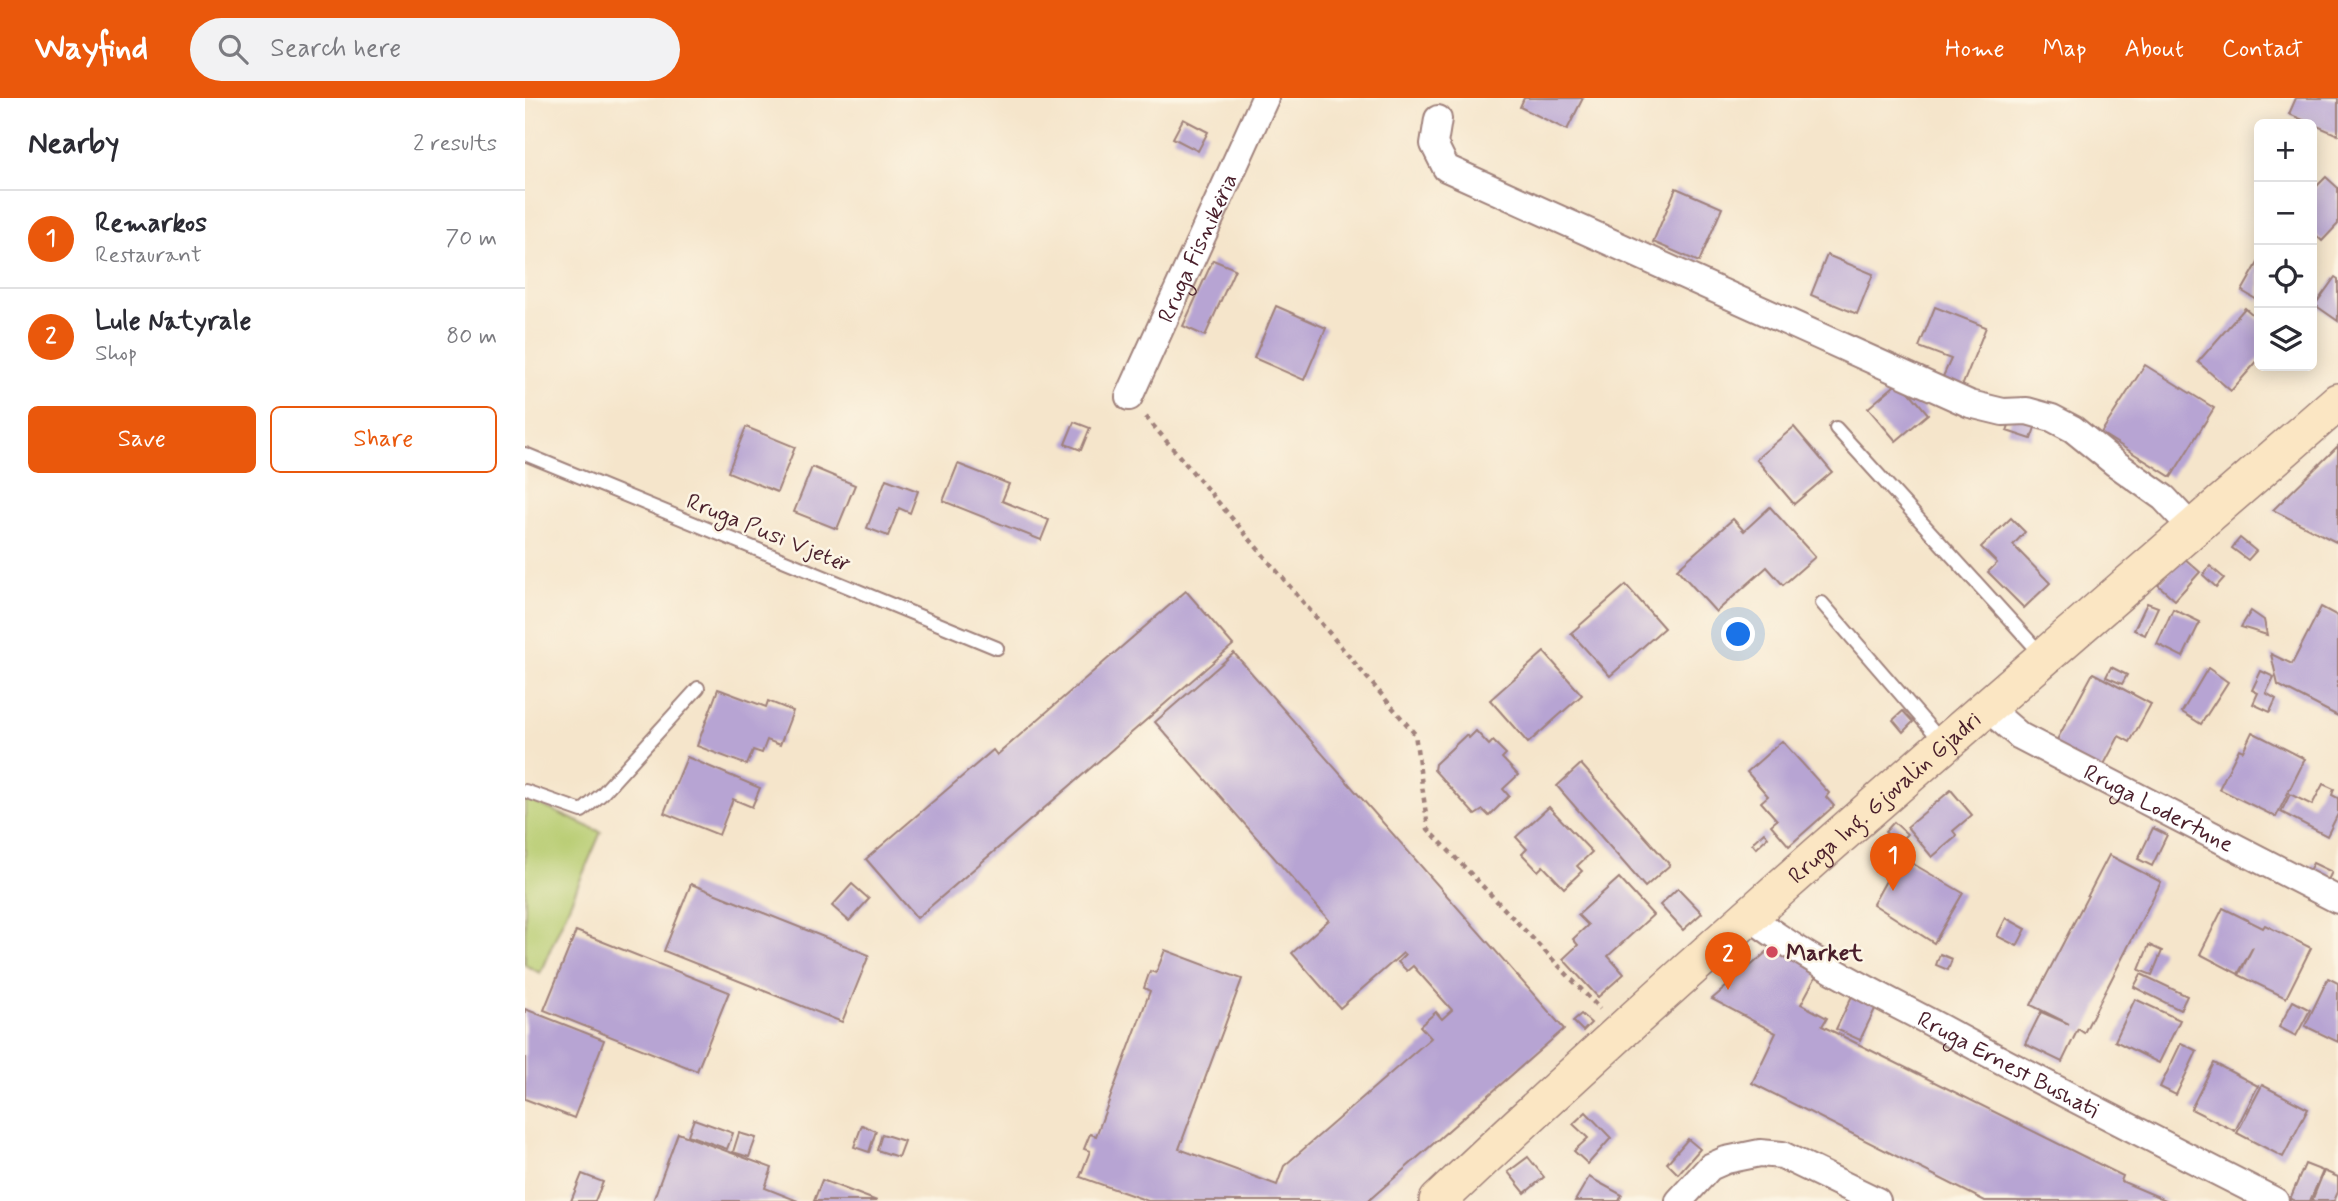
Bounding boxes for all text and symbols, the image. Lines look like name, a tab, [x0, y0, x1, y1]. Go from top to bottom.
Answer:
search box	[190, 18, 680, 81]
text: Wayfind	[35, 27, 148, 71]
icon: search	[214, 30, 252, 68]
text: Search here	[270, 32, 401, 66]
text: Home	[1945, 34, 2005, 65]
text: Map	[2043, 34, 2087, 65]
text: About	[2125, 34, 2184, 65]
text: Contact	[2222, 34, 2303, 65]
map controls	[2254, 119, 2317, 371]
button: +	[2254, 119, 2317, 182]
text: Nearby	[28, 124, 119, 163]
text: 2 results	[413, 129, 497, 159]
street label: Rruga Fisnikëria	[1152, 169, 1246, 328]
button: −	[2254, 182, 2317, 245]
text: Remarkos	[95, 207, 207, 241]
text: 1	[46, 224, 56, 254]
text: 70 m	[445, 224, 497, 254]
text: Restaurant	[95, 241, 202, 271]
button: locate	[2254, 245, 2317, 308]
text: Lule Natyrale	[95, 305, 251, 339]
button: layers	[2254, 308, 2317, 371]
text: 2	[45, 322, 57, 352]
text: 80 m	[446, 322, 497, 352]
text: Shop	[95, 339, 137, 369]
button: Save	[28, 406, 256, 473]
button: Share	[270, 406, 497, 473]
street label: Rruga Pusi Vjetër	[681, 487, 855, 582]
your location	[1721, 617, 1755, 651]
street label: Rruga Ing. Gjovalin Gjadri	[1783, 706, 1989, 891]
street label: Rruga Lodertune	[2078, 758, 2238, 861]
pin: 1	[1870, 833, 1916, 891]
pin: 2	[1705, 932, 1751, 990]
place label: Market	[1786, 939, 1863, 969]
marker: Market	[1764, 944, 1780, 960]
street label: Rruga Ernest Bushati	[1912, 1005, 2104, 1126]

